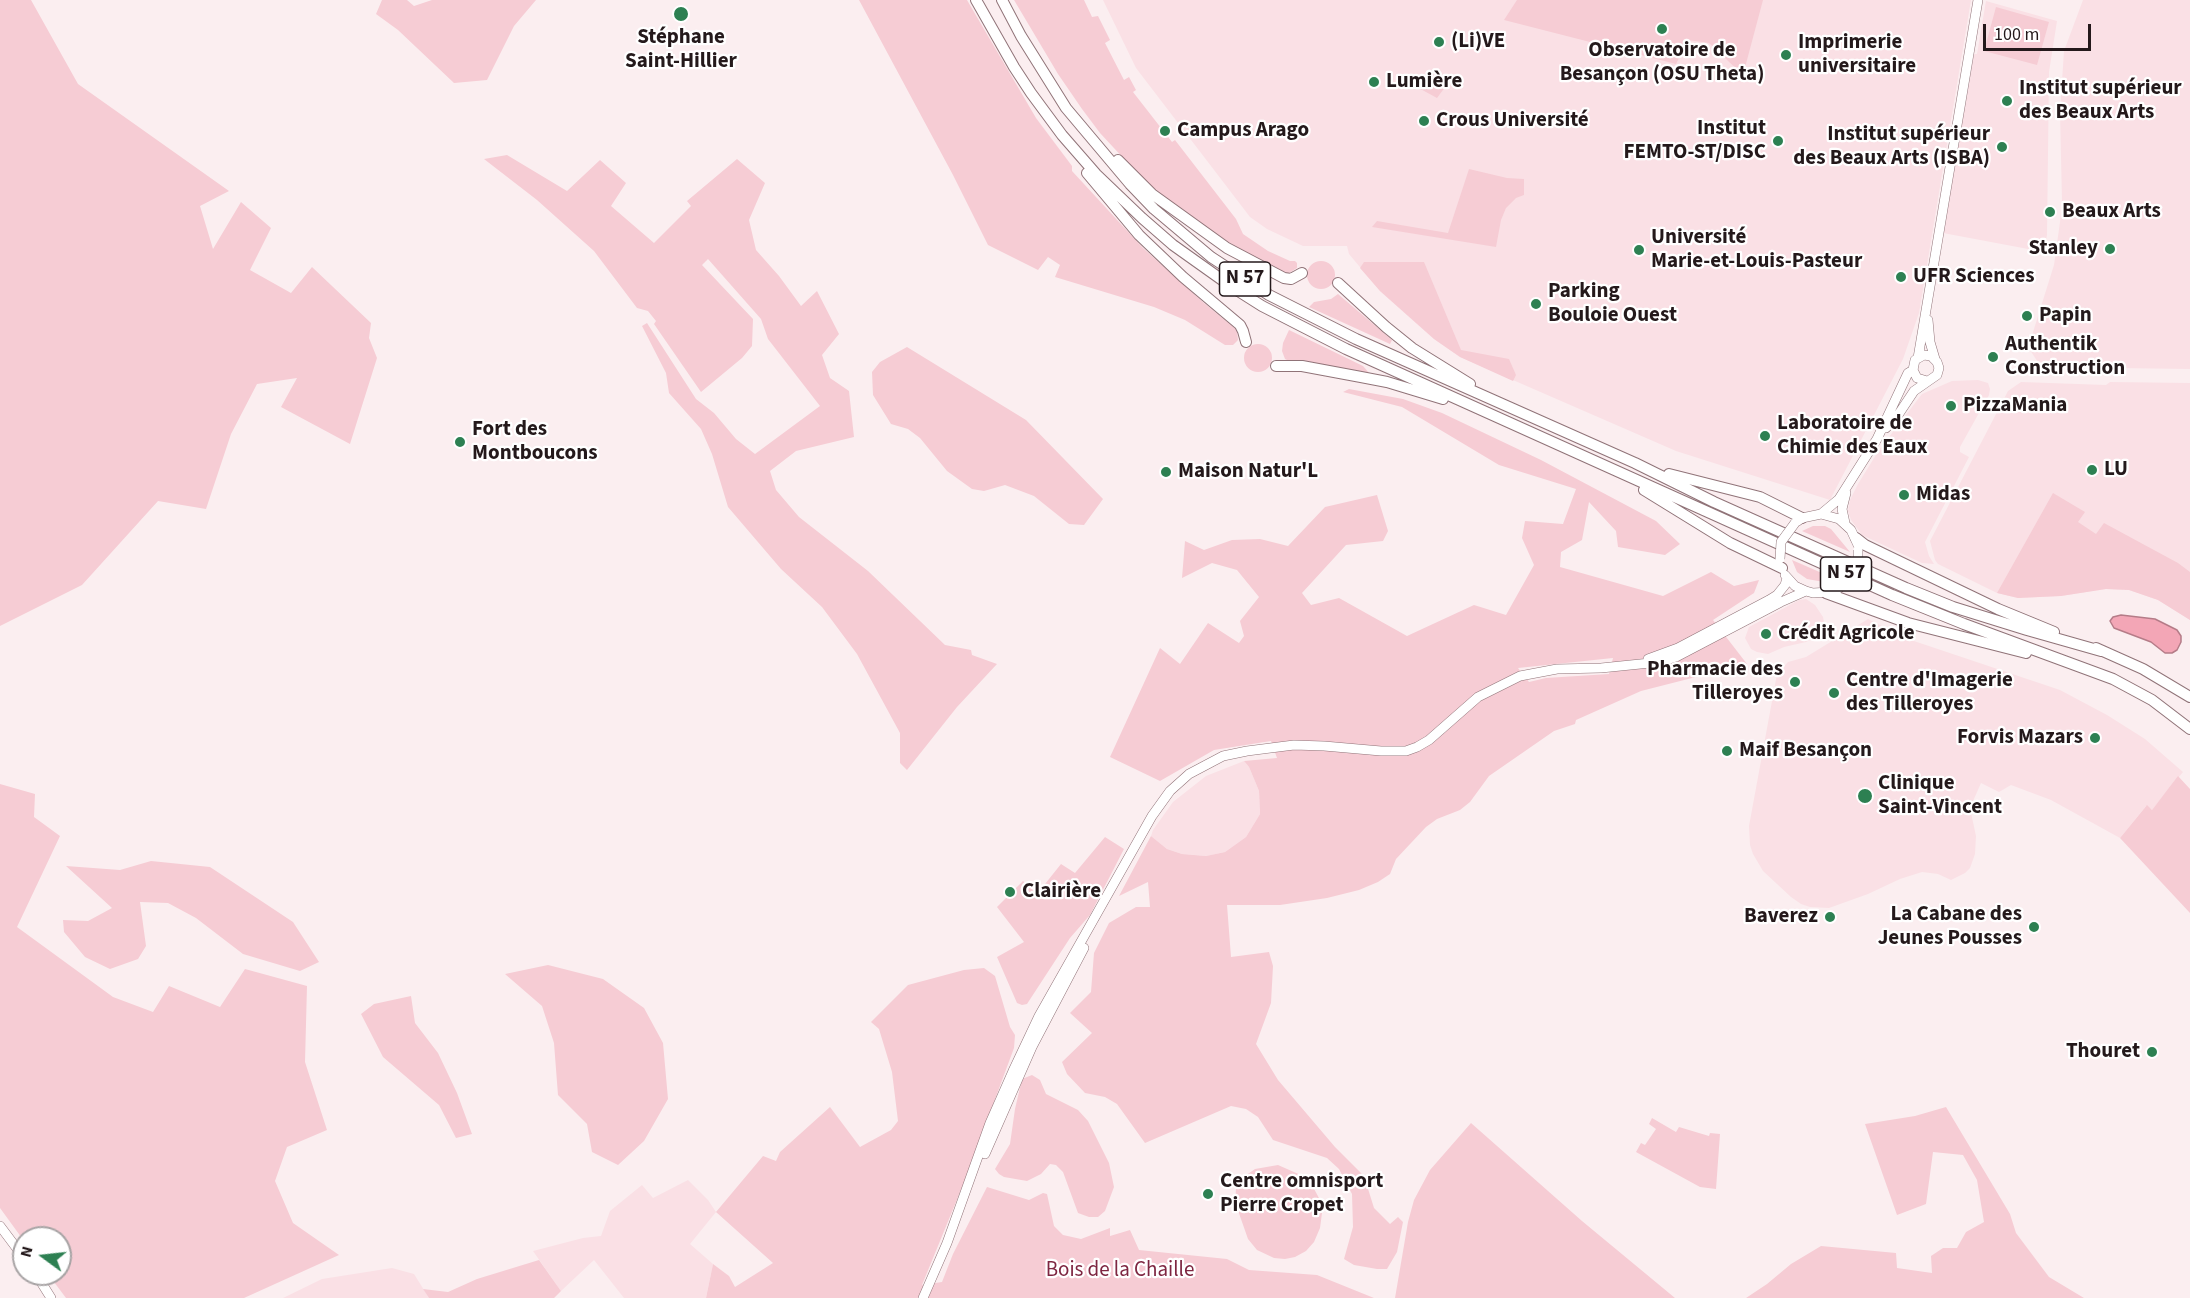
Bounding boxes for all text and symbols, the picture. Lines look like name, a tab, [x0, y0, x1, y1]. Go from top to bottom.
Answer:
marker: Stéphane Saint-Hillier	[672, 5, 690, 23]
scale bar	[1986, 12, 2094, 50]
marker: Observatoire de Besançon (OSU Theta)	[1655, 22, 1669, 36]
text: 100 m	[1994, 22, 2039, 47]
place label: Stéphane Saint-Hillier	[625, 25, 737, 75]
place label: (Li)VE	[1451, 29, 1505, 55]
place label: Imprimerie universitaire	[1798, 30, 1916, 80]
marker: (Li)VE	[1432, 35, 1446, 49]
place label: Observatoire de Besançon (OSU Theta)	[1560, 38, 1764, 88]
marker: Imprimerie universitaire	[1779, 48, 1793, 62]
place label: Lumière	[1386, 69, 1462, 95]
marker: Lumière	[1367, 75, 1381, 89]
place label: Institut supérieur des Beaux Arts	[2019, 76, 2182, 126]
marker: Institut supérieur des Beaux Arts	[2000, 94, 2014, 108]
place label: Crous Université	[1436, 108, 1589, 134]
marker: Crous Université	[1417, 114, 1431, 128]
place label: Institut FEMTO-ST/DISC	[1623, 116, 1766, 166]
place label: Campus Arago	[1177, 118, 1309, 144]
place label: Institut supérieur des Beaux Arts (ISBA)	[1793, 122, 1990, 172]
marker: Campus Arago	[1158, 124, 1172, 138]
marker: Institut FEMTO-ST/DISC	[1771, 134, 1785, 148]
marker: Institut supérieur des Beaux Arts (ISBA)	[1995, 140, 2009, 154]
place label: Beaux Arts	[2062, 199, 2161, 225]
marker: Beaux Arts	[2043, 205, 2057, 219]
place label: Université Marie-et-Louis-Pasteur	[1651, 225, 1862, 275]
place label: Stanley	[2029, 236, 2098, 262]
marker: Stanley	[2103, 242, 2117, 256]
marker: Université Marie-et-Louis-Pasteur	[1632, 243, 1646, 257]
road number: N 57	[1220, 262, 1270, 296]
place label: UFR Sciences	[1913, 264, 2035, 290]
marker: UFR Sciences	[1894, 270, 1908, 284]
place label: Parking Bouloie Ouest	[1548, 279, 1677, 329]
marker: Parking Bouloie Ouest	[1529, 297, 1543, 311]
place label: Papin	[2039, 303, 2092, 329]
marker: Papin	[2020, 309, 2034, 323]
place label: Authentik Construction	[2005, 332, 2125, 382]
marker: Authentik Construction	[1986, 350, 2000, 364]
place label: PizzaMania	[1963, 393, 2067, 419]
marker: PizzaMania	[1944, 399, 1958, 413]
place label: Laboratoire de Chimie des Eaux	[1777, 411, 1928, 461]
place label: Fort des Montboucons	[472, 417, 598, 467]
marker: Laboratoire de Chimie des Eaux	[1758, 429, 1772, 443]
marker: Fort des Montboucons	[453, 435, 467, 449]
place label: LU	[2104, 457, 2128, 483]
place label: Maison Natur'L	[1178, 459, 1318, 485]
marker: LU	[2085, 463, 2099, 477]
marker: Maison Natur'L	[1159, 465, 1173, 479]
place label: Midas	[1916, 482, 1970, 508]
marker: Midas	[1897, 488, 1911, 502]
road number: N 57	[1820, 557, 1872, 591]
place label: Crédit Agricole	[1778, 621, 1915, 647]
marker: Crédit Agricole	[1759, 627, 1773, 641]
place label: Pharmacie des Tilleroyes	[1647, 657, 1783, 707]
place label: Centre d'Imagerie des Tilleroyes	[1846, 668, 2013, 718]
marker: Pharmacie des Tilleroyes	[1788, 675, 1802, 689]
marker: Centre d'Imagerie des Tilleroyes	[1827, 686, 1841, 700]
place label: Forvis Mazars	[1957, 725, 2083, 751]
marker: Forvis Mazars	[2088, 731, 2102, 745]
place label: Maif Besançon	[1739, 738, 1872, 764]
marker: Maif Besançon	[1720, 744, 1734, 758]
place label: Clinique Saint-Vincent	[1878, 771, 2002, 821]
marker: Clinique Saint-Vincent	[1856, 787, 1874, 805]
place label: Clairière	[1022, 879, 1101, 905]
marker: Clairière	[1003, 885, 1017, 899]
place label: La Cabane des Jeunes Pousses	[1878, 902, 2022, 952]
place label: Baverez	[1744, 904, 1818, 930]
marker: Baverez	[1823, 910, 1837, 924]
marker: La Cabane des Jeunes Pousses	[2027, 920, 2041, 934]
place label: Thouret	[2066, 1039, 2140, 1065]
marker: Thouret	[2145, 1045, 2159, 1059]
place label: Centre omnisport Pierre Cropet	[1220, 1169, 1383, 1219]
marker: Centre omnisport Pierre Cropet	[1201, 1187, 1215, 1201]
north arrow	[12, 1226, 72, 1286]
text: N	[15, 1244, 39, 1260]
park label: Bois de la Chaille	[1046, 1258, 1194, 1284]

